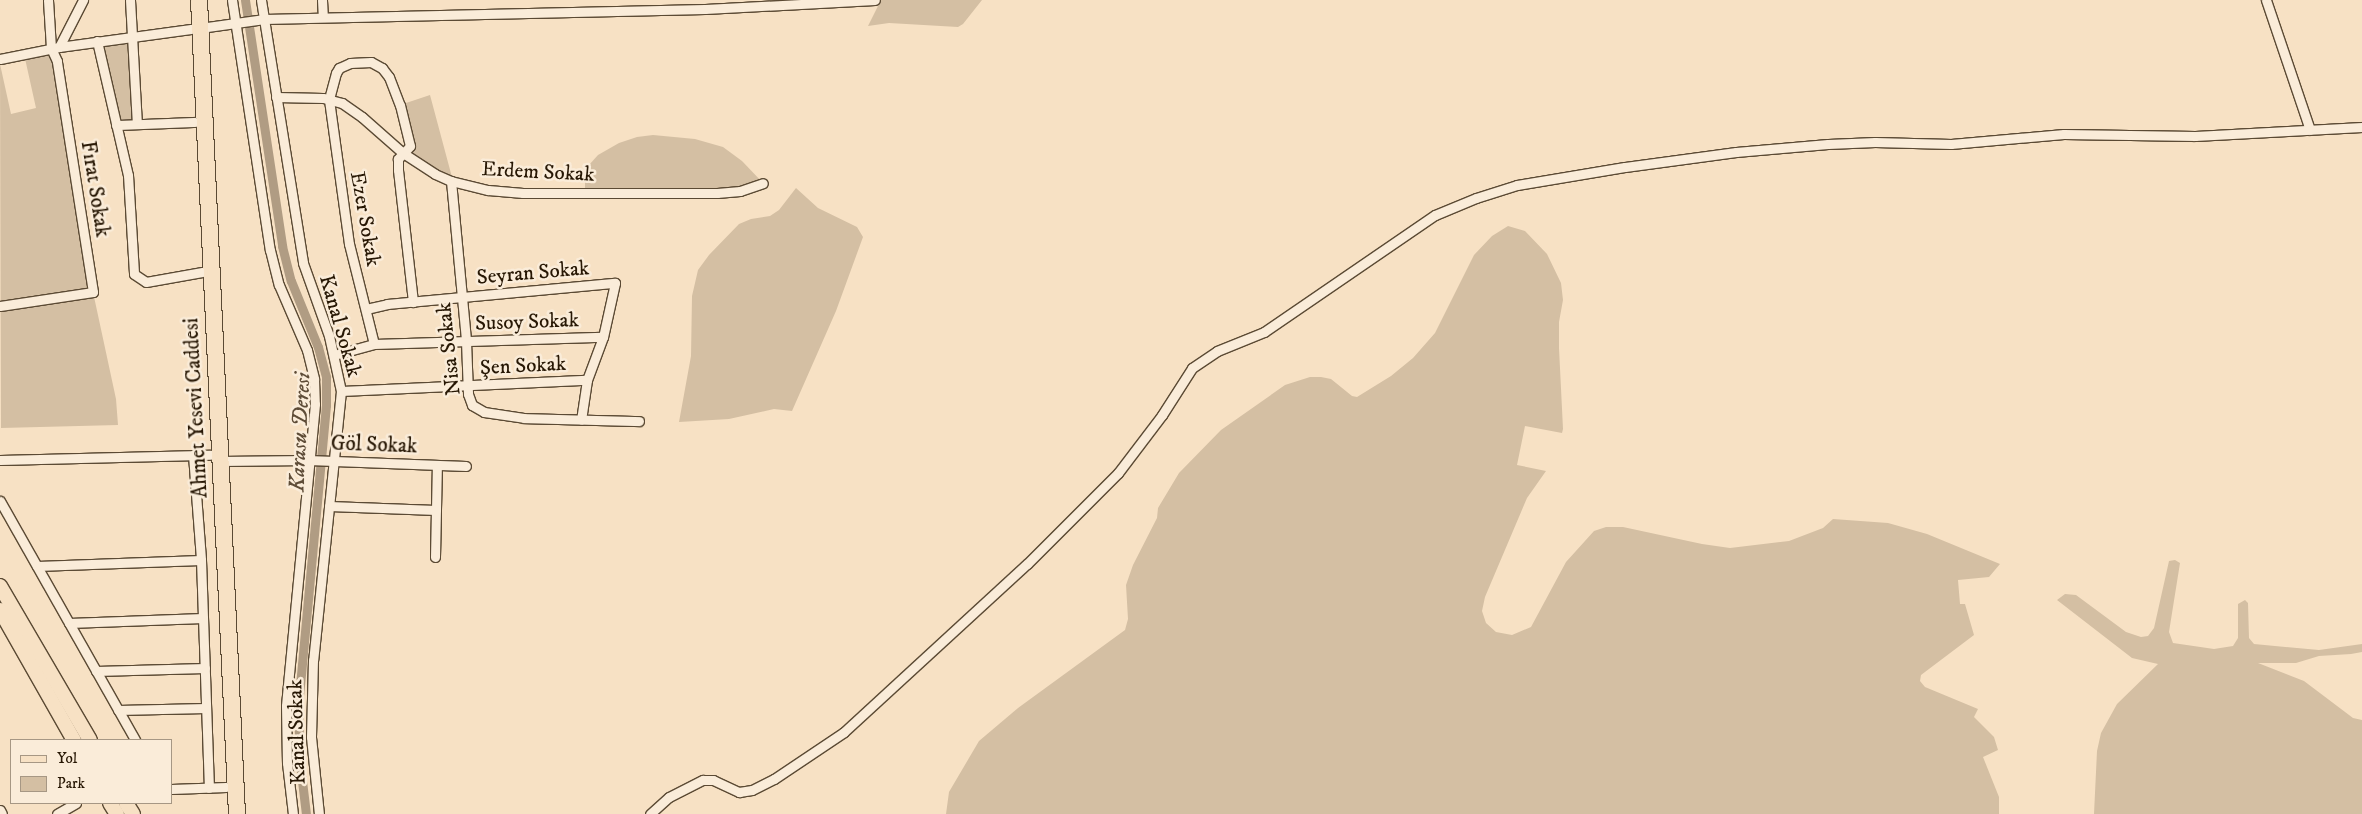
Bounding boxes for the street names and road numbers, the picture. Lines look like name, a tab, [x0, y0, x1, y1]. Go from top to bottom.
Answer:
street label: Fırat Sokak	[75, 139, 115, 239]
street label: Erdem Sokak	[481, 156, 595, 188]
street label: Ezer Sokak	[344, 170, 386, 268]
street label: Seyran Sokak	[476, 256, 590, 290]
street label: Kanal Sokak	[313, 272, 367, 380]
street label: Nisa Sokak	[432, 301, 466, 397]
street label: Susoy Sokak	[475, 308, 579, 336]
street label: Ahmet Yesevi Caddesi	[179, 317, 213, 499]
street label: Şen Sokak	[479, 351, 567, 381]
street label: Göl Sokak	[330, 431, 418, 459]
street label: Kanal Sokak	[283, 679, 311, 785]

